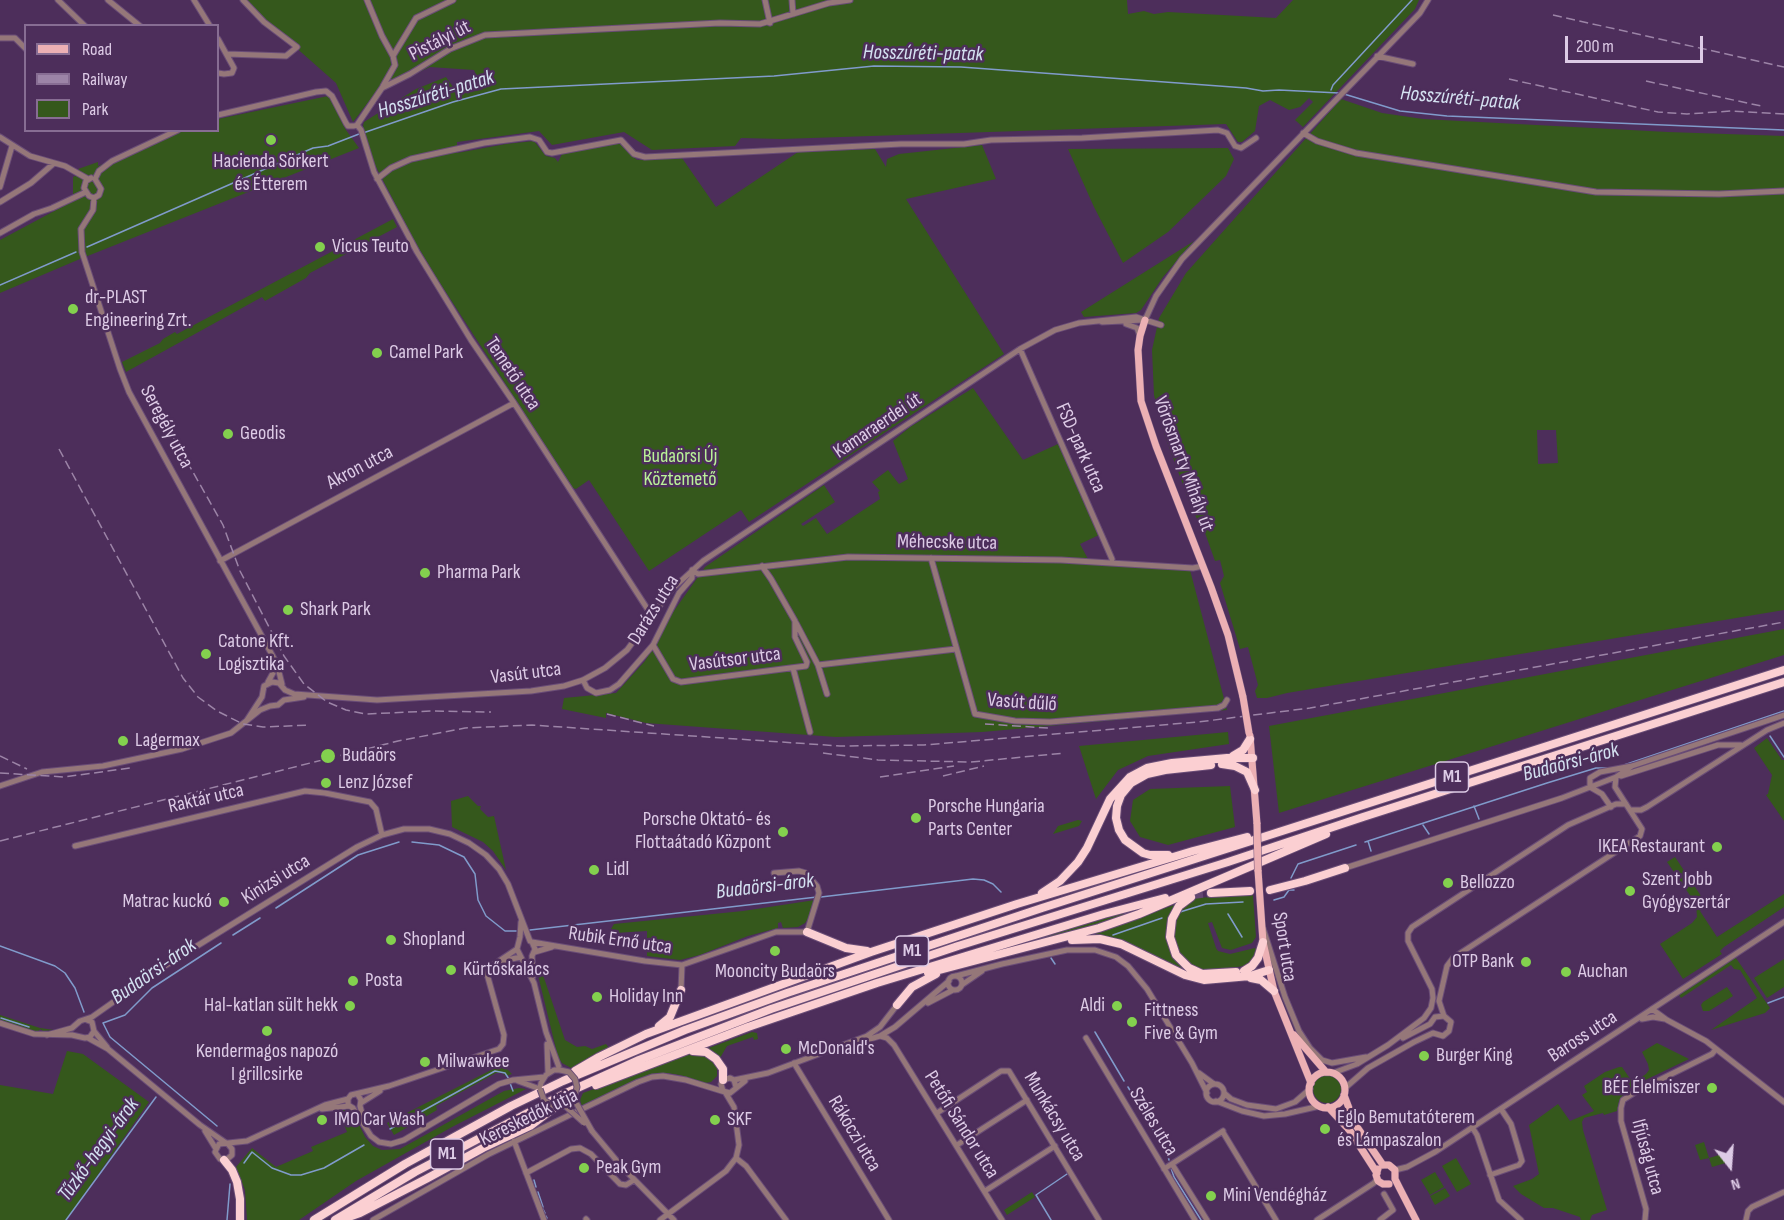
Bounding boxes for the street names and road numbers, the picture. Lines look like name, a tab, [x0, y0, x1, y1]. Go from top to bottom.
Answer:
street label: Pistályi út	[405, 15, 475, 67]
street label: Temető utca	[479, 333, 545, 415]
street label: Seregély utca	[134, 381, 198, 473]
street label: Kamaraerdei út	[829, 388, 927, 464]
street label: Vörösmarty Mihály út	[1147, 393, 1219, 535]
street label: FSD-park utca	[1050, 399, 1110, 497]
street label: Akron utca	[323, 441, 397, 495]
street label: Méhecske utca	[897, 530, 997, 556]
street label: Darázs utca	[623, 571, 685, 649]
street label: Vasútsor utca	[688, 643, 782, 677]
street label: Vasút utca	[489, 658, 563, 690]
street label: Vasút dűlő	[986, 689, 1058, 717]
road number: M1	[1436, 762, 1468, 792]
street label: Raktár utca	[166, 779, 246, 819]
street label: Kinizsi utca	[237, 850, 315, 910]
street label: Sport utca	[1267, 910, 1301, 984]
street label: Rubik Ernő utca	[567, 922, 673, 960]
road number: M1	[896, 936, 928, 966]
street label: Baross utca	[1544, 1006, 1622, 1068]
street label: Petőfi Sándor utca	[918, 1067, 1004, 1183]
street label: Munkácsy utca	[1018, 1068, 1090, 1166]
street label: Kereskedők útja	[476, 1084, 582, 1152]
street label: Széles utca	[1123, 1084, 1183, 1160]
street label: Rákóczi utca	[822, 1092, 886, 1176]
street label: Ifjúság utca	[1625, 1116, 1669, 1198]
road number: M1	[430, 1139, 464, 1169]

